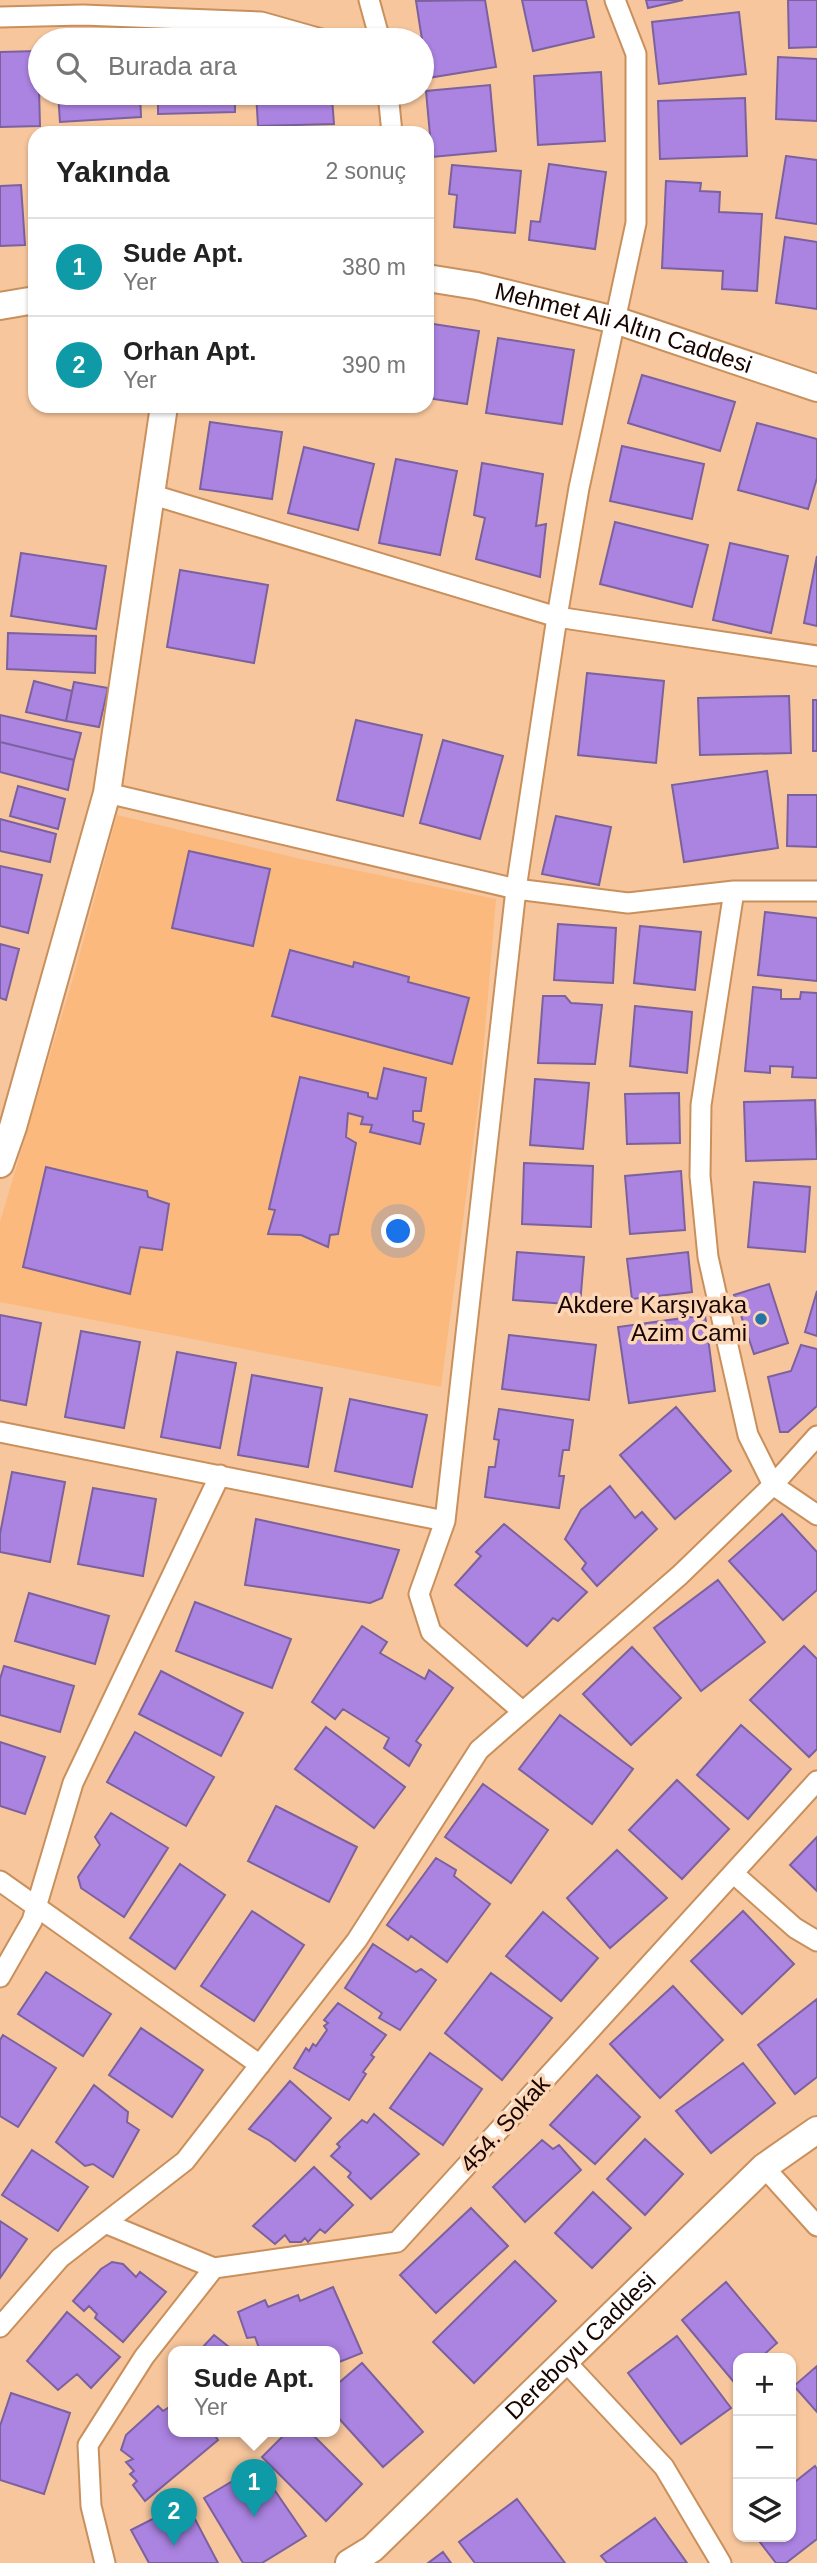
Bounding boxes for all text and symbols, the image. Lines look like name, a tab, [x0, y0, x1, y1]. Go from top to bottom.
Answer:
search box	[28, 28, 434, 105]
icon: search	[52, 48, 90, 86]
text: Burada ara	[108, 51, 237, 81]
text: Yakında	[56, 155, 169, 188]
text: 2 sonuç	[325, 158, 406, 184]
text: Sude Apt.	[123, 238, 243, 268]
text: 1	[73, 254, 85, 280]
text: 380 m	[342, 254, 406, 280]
text: Yer	[123, 269, 157, 295]
street label: Mehmet Ali Altın Caddesi	[492, 277, 756, 378]
text: Orhan Apt.	[123, 336, 256, 366]
text: 2	[73, 352, 85, 378]
text: 390 m	[342, 352, 406, 378]
text: Yer	[123, 367, 157, 393]
your location	[381, 1214, 415, 1248]
place label: Akdere Karşıyaka Azim Cami	[558, 1291, 748, 1346]
marker: Akdere Karşıyaka Azim Cami	[753, 1311, 769, 1327]
street label: 454. Sokak	[454, 2069, 556, 2177]
street label: Dereboyu Caddesi	[499, 2266, 661, 2425]
popup	[168, 2346, 340, 2437]
map controls	[733, 2353, 796, 2542]
button: +	[733, 2353, 796, 2416]
text: Sude Apt.	[194, 2363, 314, 2393]
text: Yer	[194, 2394, 228, 2420]
button: −	[733, 2416, 796, 2479]
pin: 1	[231, 2459, 277, 2517]
button: layers	[733, 2479, 796, 2542]
pin: 2	[151, 2488, 197, 2546]

